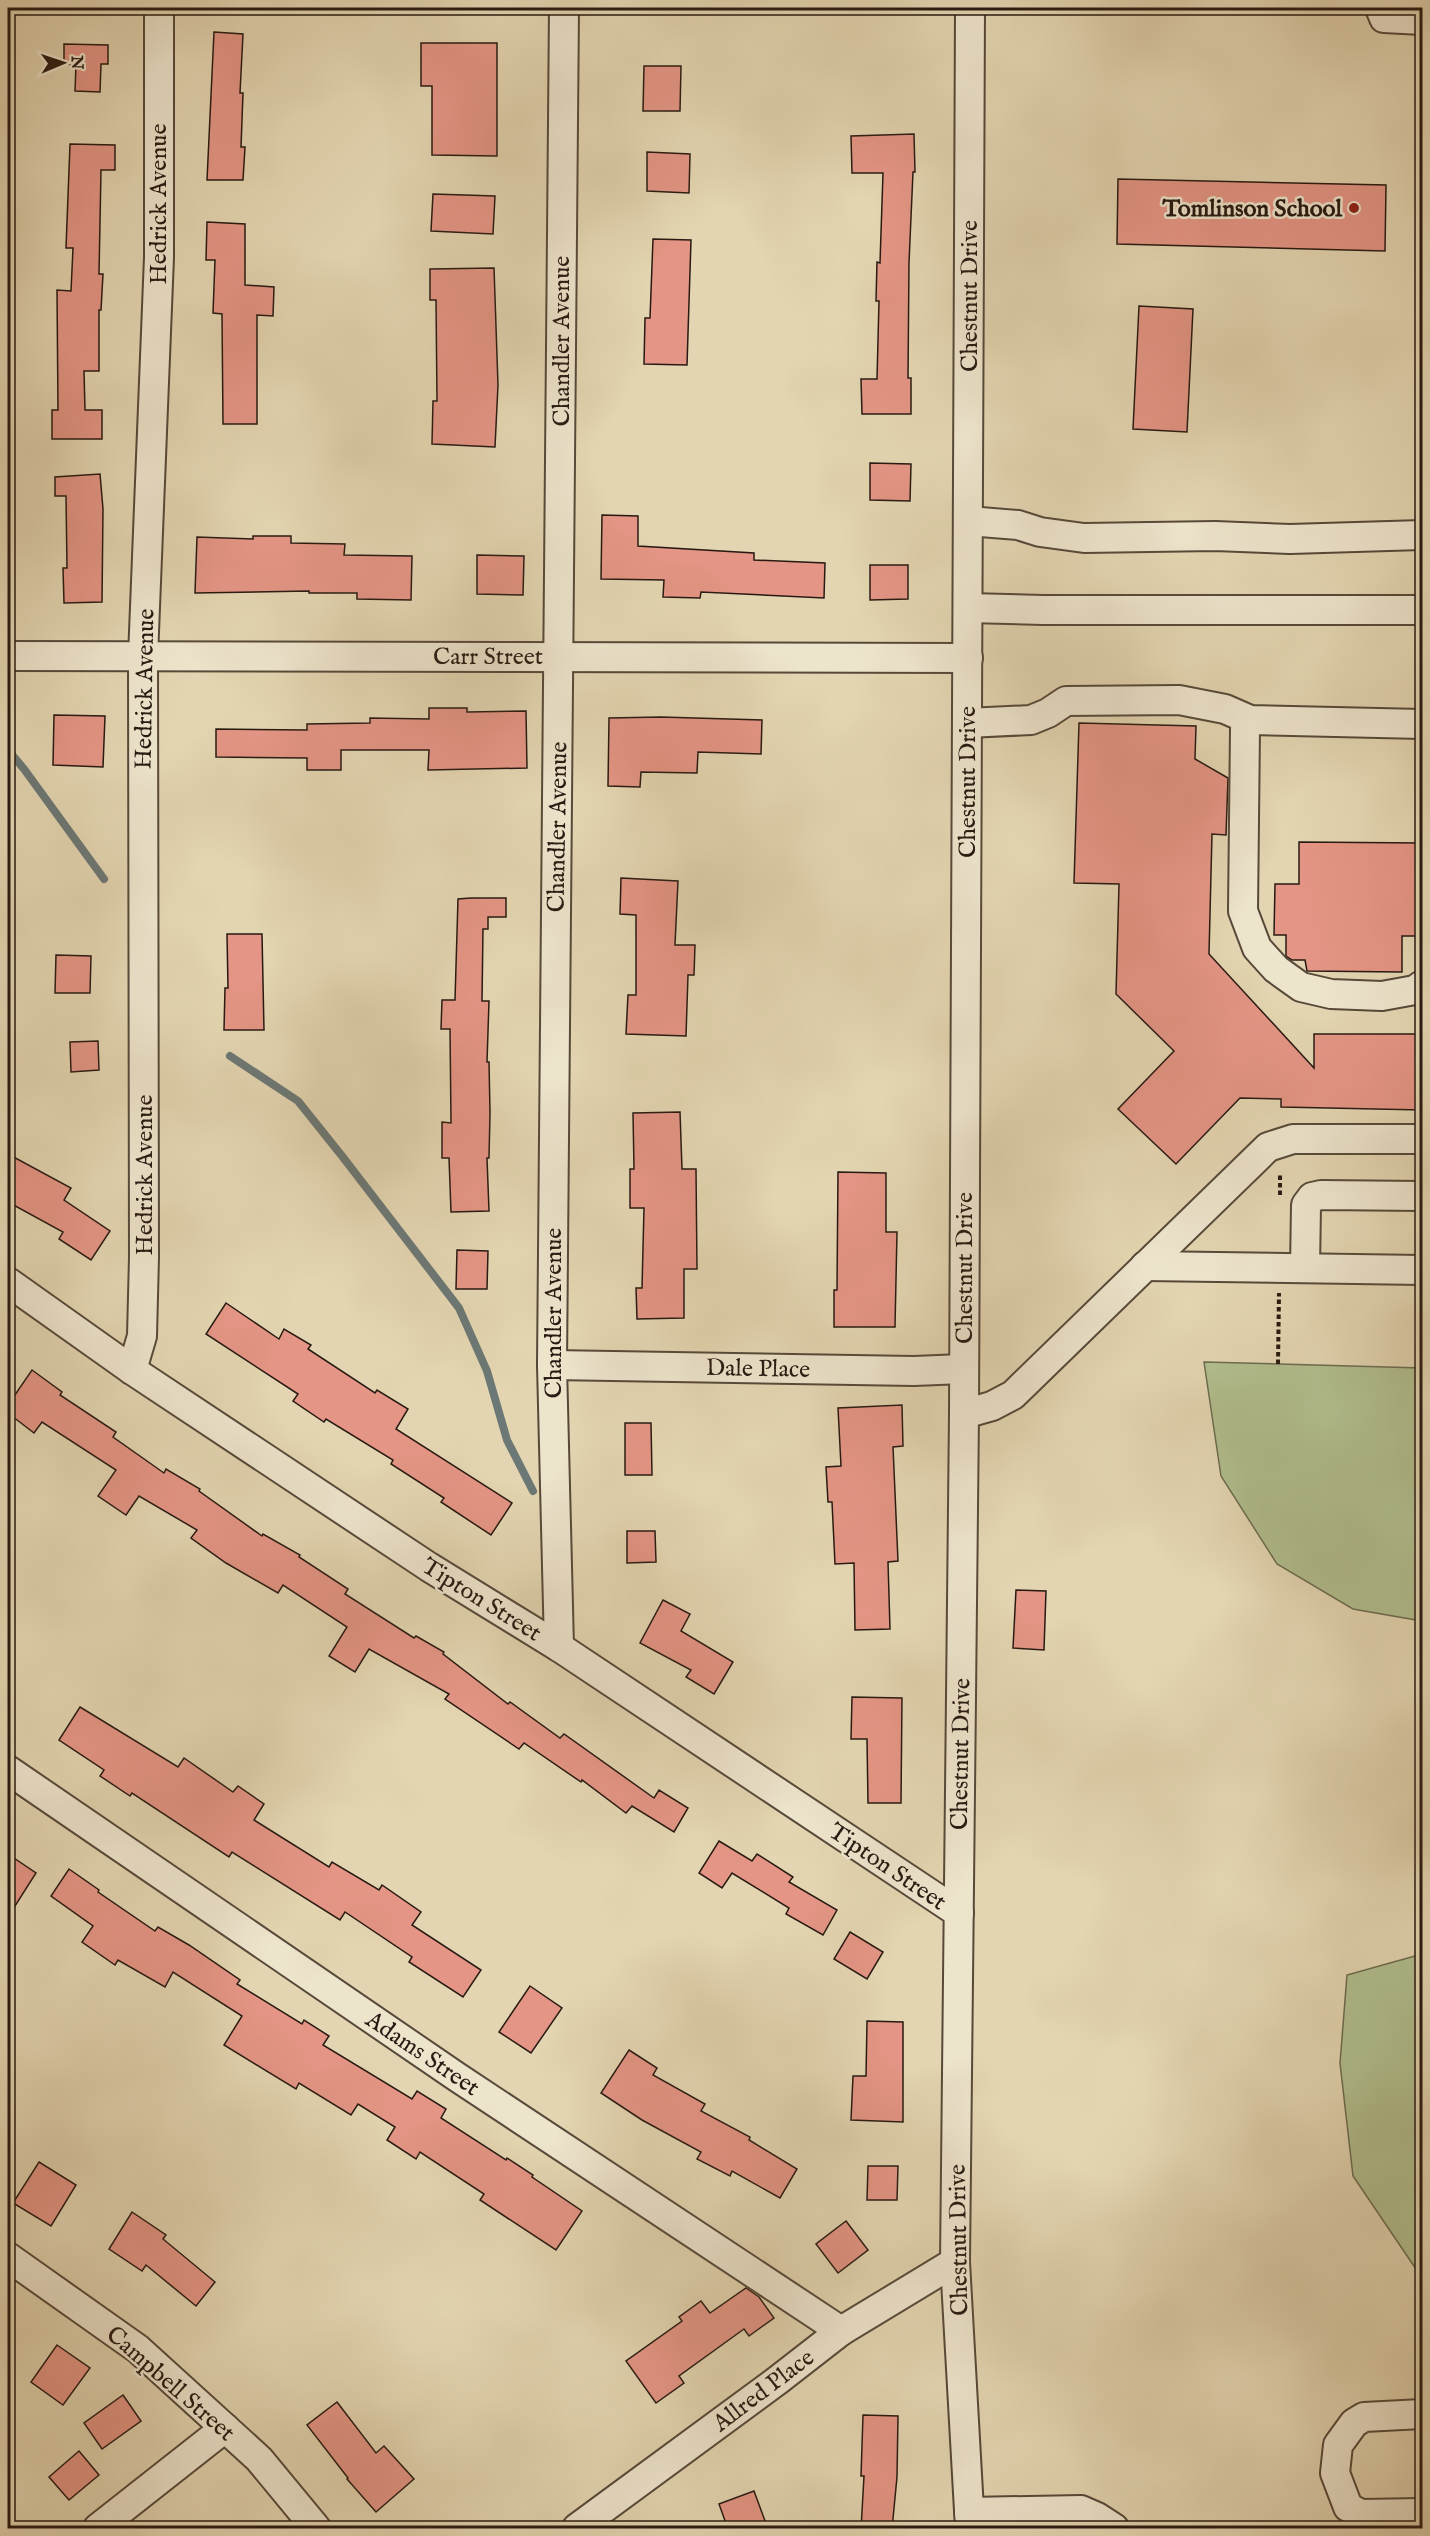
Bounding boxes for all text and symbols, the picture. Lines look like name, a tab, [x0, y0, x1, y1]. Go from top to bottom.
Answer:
north arrow	[33, 33, 93, 93]
text: N	[66, 54, 86, 70]
street label: Hedrick Avenue	[144, 124, 175, 284]
place label: Tomlinson School	[1161, 194, 1342, 225]
marker: Tomlinson School	[1347, 201, 1361, 215]
street label: Chestnut Drive	[955, 220, 986, 372]
street label: Chandler Avenue	[547, 256, 578, 426]
street label: Hedrick Avenue	[129, 608, 162, 770]
street label: Carr Street	[433, 642, 543, 673]
street label: Chestnut Drive	[953, 706, 984, 858]
street label: Chandler Avenue	[542, 741, 575, 913]
street label: Hedrick Avenue	[130, 1095, 161, 1255]
street label: Chestnut Drive	[950, 1192, 981, 1344]
street label: Chandler Avenue	[539, 1228, 570, 1398]
street label: Dale Place	[705, 1353, 810, 1386]
street label: Tipton Street	[416, 1551, 547, 1649]
street label: Chestnut Drive	[945, 1678, 978, 1830]
street label: Tipton Street	[822, 1817, 952, 1918]
street label: Adams Street	[358, 2004, 485, 2104]
street label: Chestnut Drive	[943, 2164, 976, 2316]
street label: Campbell Street	[99, 2320, 241, 2449]
street label: Allred Place	[706, 2343, 821, 2440]

